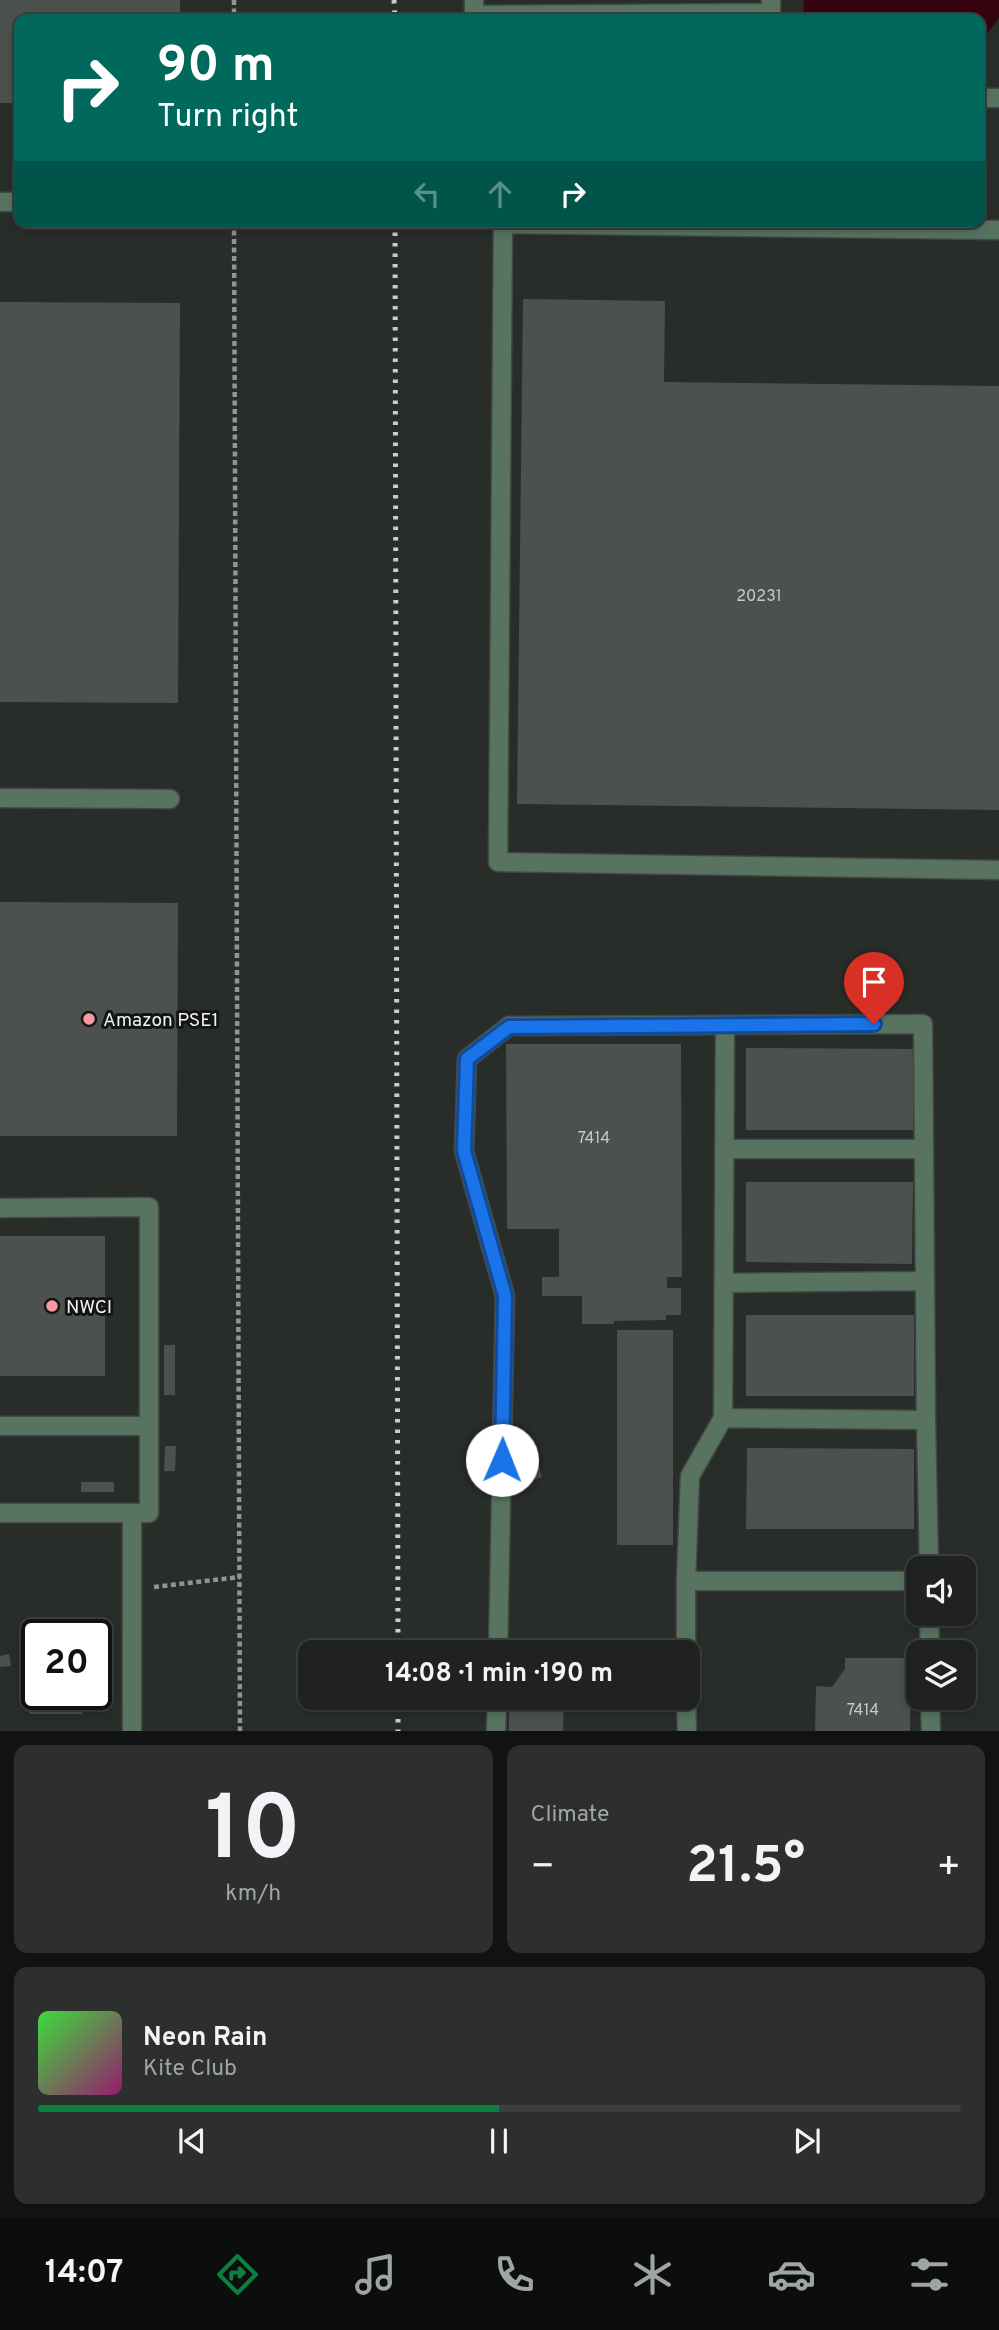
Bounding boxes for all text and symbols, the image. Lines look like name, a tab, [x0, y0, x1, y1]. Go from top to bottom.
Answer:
text: 90 m	[157, 37, 275, 99]
icon: right	[42, 42, 133, 133]
text: Turn right	[157, 98, 299, 138]
icon: left	[408, 175, 446, 213]
icon: ahead	[481, 175, 519, 213]
icon: right	[554, 175, 592, 213]
house number: 20231	[736, 587, 782, 607]
pin	[844, 952, 904, 1024]
icon: arrive	[855, 963, 893, 1001]
place label: Amazon PSE1	[103, 1009, 219, 1033]
marker: Amazon PSE1	[81, 1011, 97, 1027]
house number: 7414	[578, 1129, 610, 1149]
place label: NWCI	[66, 1296, 112, 1320]
marker: NWCI	[44, 1298, 60, 1314]
position arrow	[465, 1423, 539, 1497]
map controls	[906, 1556, 976, 1710]
button: sound	[906, 1556, 976, 1626]
speed limit sign: 20	[21, 1619, 112, 1710]
button: layers	[906, 1640, 976, 1710]
text: 14:08 · 1 min · 190 m	[385, 1658, 613, 1691]
house number: 7414	[847, 1701, 879, 1721]
text: 10	[205, 1777, 301, 1892]
text: Climate	[531, 1801, 609, 1830]
text: 21.5°	[686, 1835, 805, 1901]
text: −	[531, 1844, 555, 1893]
text: +	[936, 1844, 961, 1893]
text: km/h	[225, 1880, 281, 1909]
text: Neon Rain	[143, 2022, 268, 2055]
text: Kite Club	[143, 2055, 237, 2084]
icon: previous	[173, 2122, 211, 2160]
icon: pause	[480, 2122, 518, 2160]
icon: next	[788, 2122, 826, 2160]
icon: directions	[213, 2250, 262, 2299]
icon: music	[351, 2250, 400, 2299]
icon: phone	[490, 2250, 539, 2299]
icon: climate	[628, 2250, 677, 2299]
icon: car	[767, 2250, 816, 2299]
icon: filters	[905, 2250, 954, 2299]
text: 14:07	[45, 2254, 123, 2294]

